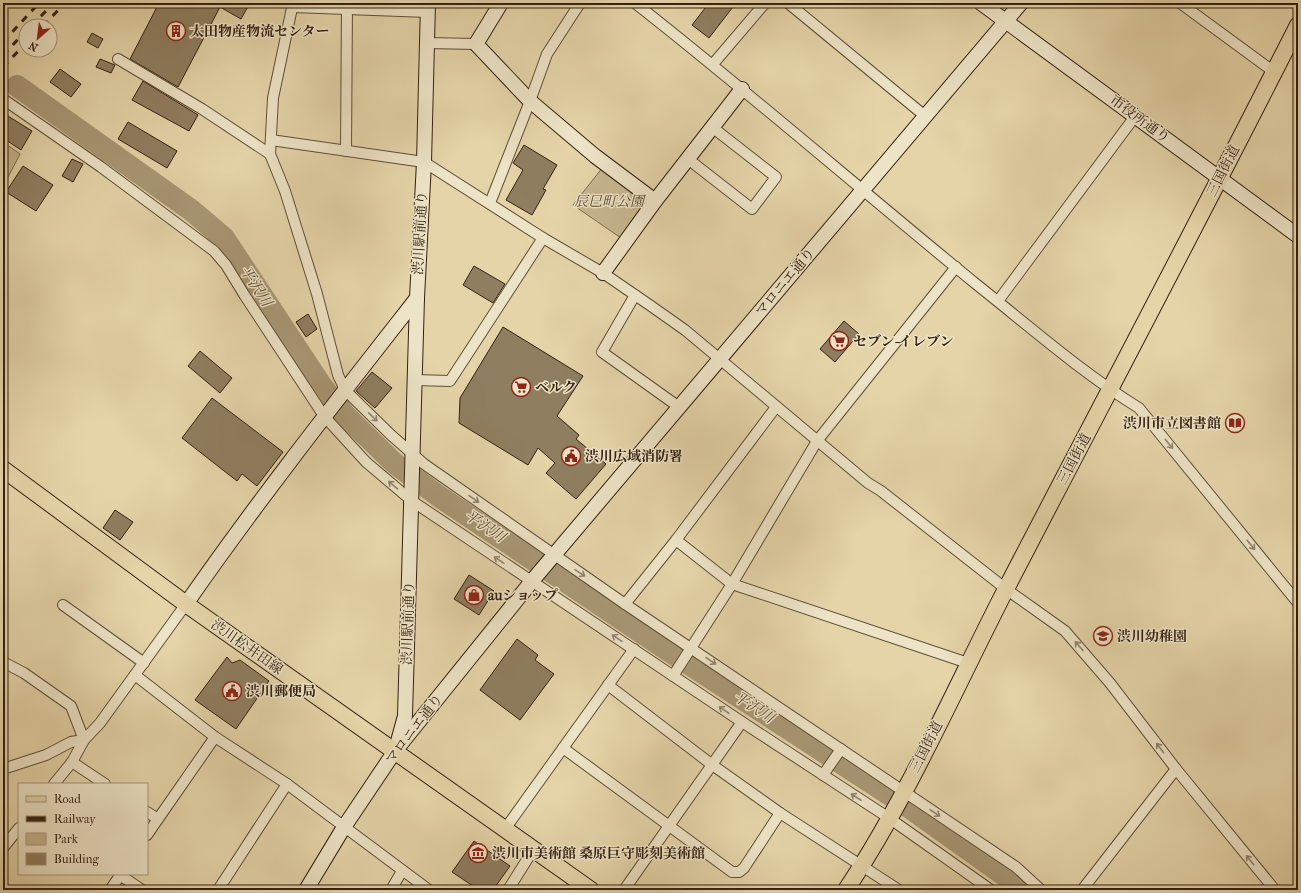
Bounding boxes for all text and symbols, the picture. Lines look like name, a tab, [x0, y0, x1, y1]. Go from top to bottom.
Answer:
north arrow	[18, 18, 58, 58]
building icon: 太田物産物流センター	[165, 20, 187, 42]
place label: 太田物産物流センター	[190, 23, 329, 40]
text: N	[26, 38, 40, 54]
street label: 市役所通り	[1107, 92, 1173, 146]
street label: 三国街道	[1203, 142, 1243, 200]
street label: 渋川駅前通り	[409, 191, 431, 275]
park label: 辰巳町公園	[574, 193, 646, 210]
street label: マロニエ通り	[751, 244, 819, 320]
water label: 平沢川	[236, 262, 277, 311]
supermarket icon: セブン-イレブン	[828, 330, 850, 352]
place label: セブン-イレブン	[853, 333, 954, 350]
supermarket icon: ベルク	[510, 376, 532, 398]
place label: ベルク	[535, 379, 577, 396]
one-way arrow	[368, 412, 378, 422]
library icon: 渋川市立図書館	[1224, 412, 1246, 434]
place label: 渋川市立図書館	[1123, 415, 1221, 432]
street label: 三国街道	[1053, 430, 1095, 488]
one-way arrow	[1165, 439, 1173, 450]
public building icon: 渋川広域消防署	[560, 445, 582, 467]
place label: 渋川広域消防署	[585, 448, 683, 465]
one-way arrow	[388, 481, 398, 490]
one-way arrow	[468, 495, 479, 503]
water label: 平沢川	[461, 506, 510, 547]
one-way arrow	[1246, 540, 1255, 550]
one-way arrow	[494, 556, 505, 564]
one-way arrow	[575, 569, 586, 577]
street label: 渋川駅前通り	[398, 581, 418, 665]
shop icon: auショップ	[463, 584, 485, 606]
place label: auショップ	[488, 587, 558, 604]
street label: 渋川松井田線	[208, 616, 286, 678]
school or university icon: 渋川幼稚園	[1092, 625, 1114, 647]
place label: 渋川幼稚園	[1117, 628, 1187, 645]
one-way arrow	[611, 634, 622, 642]
one-way arrow	[1074, 641, 1083, 651]
one-way arrow	[706, 657, 717, 665]
public building icon: 渋川郵便局	[221, 680, 243, 702]
place label: 渋川郵便局	[246, 683, 316, 700]
water label: 平沢川	[730, 687, 779, 728]
street label: マロニエ通り	[381, 691, 447, 767]
one-way arrow	[719, 706, 730, 714]
street label: 三国街道	[906, 718, 946, 776]
one-way arrow	[1155, 742, 1164, 753]
legend	[18, 783, 148, 875]
text: Road	[54, 792, 81, 806]
one-way arrow	[851, 793, 862, 801]
one-way arrow	[930, 809, 941, 817]
text: Railway	[54, 812, 96, 826]
text: Park	[54, 832, 79, 846]
museum icon: 渋川市美術館 桑原巨守彫刻美術館	[467, 842, 489, 864]
place label: 渋川市美術館 桑原巨守彫刻美術館	[492, 845, 705, 862]
text: Building	[54, 852, 99, 866]
one-way arrow	[1246, 854, 1254, 865]

